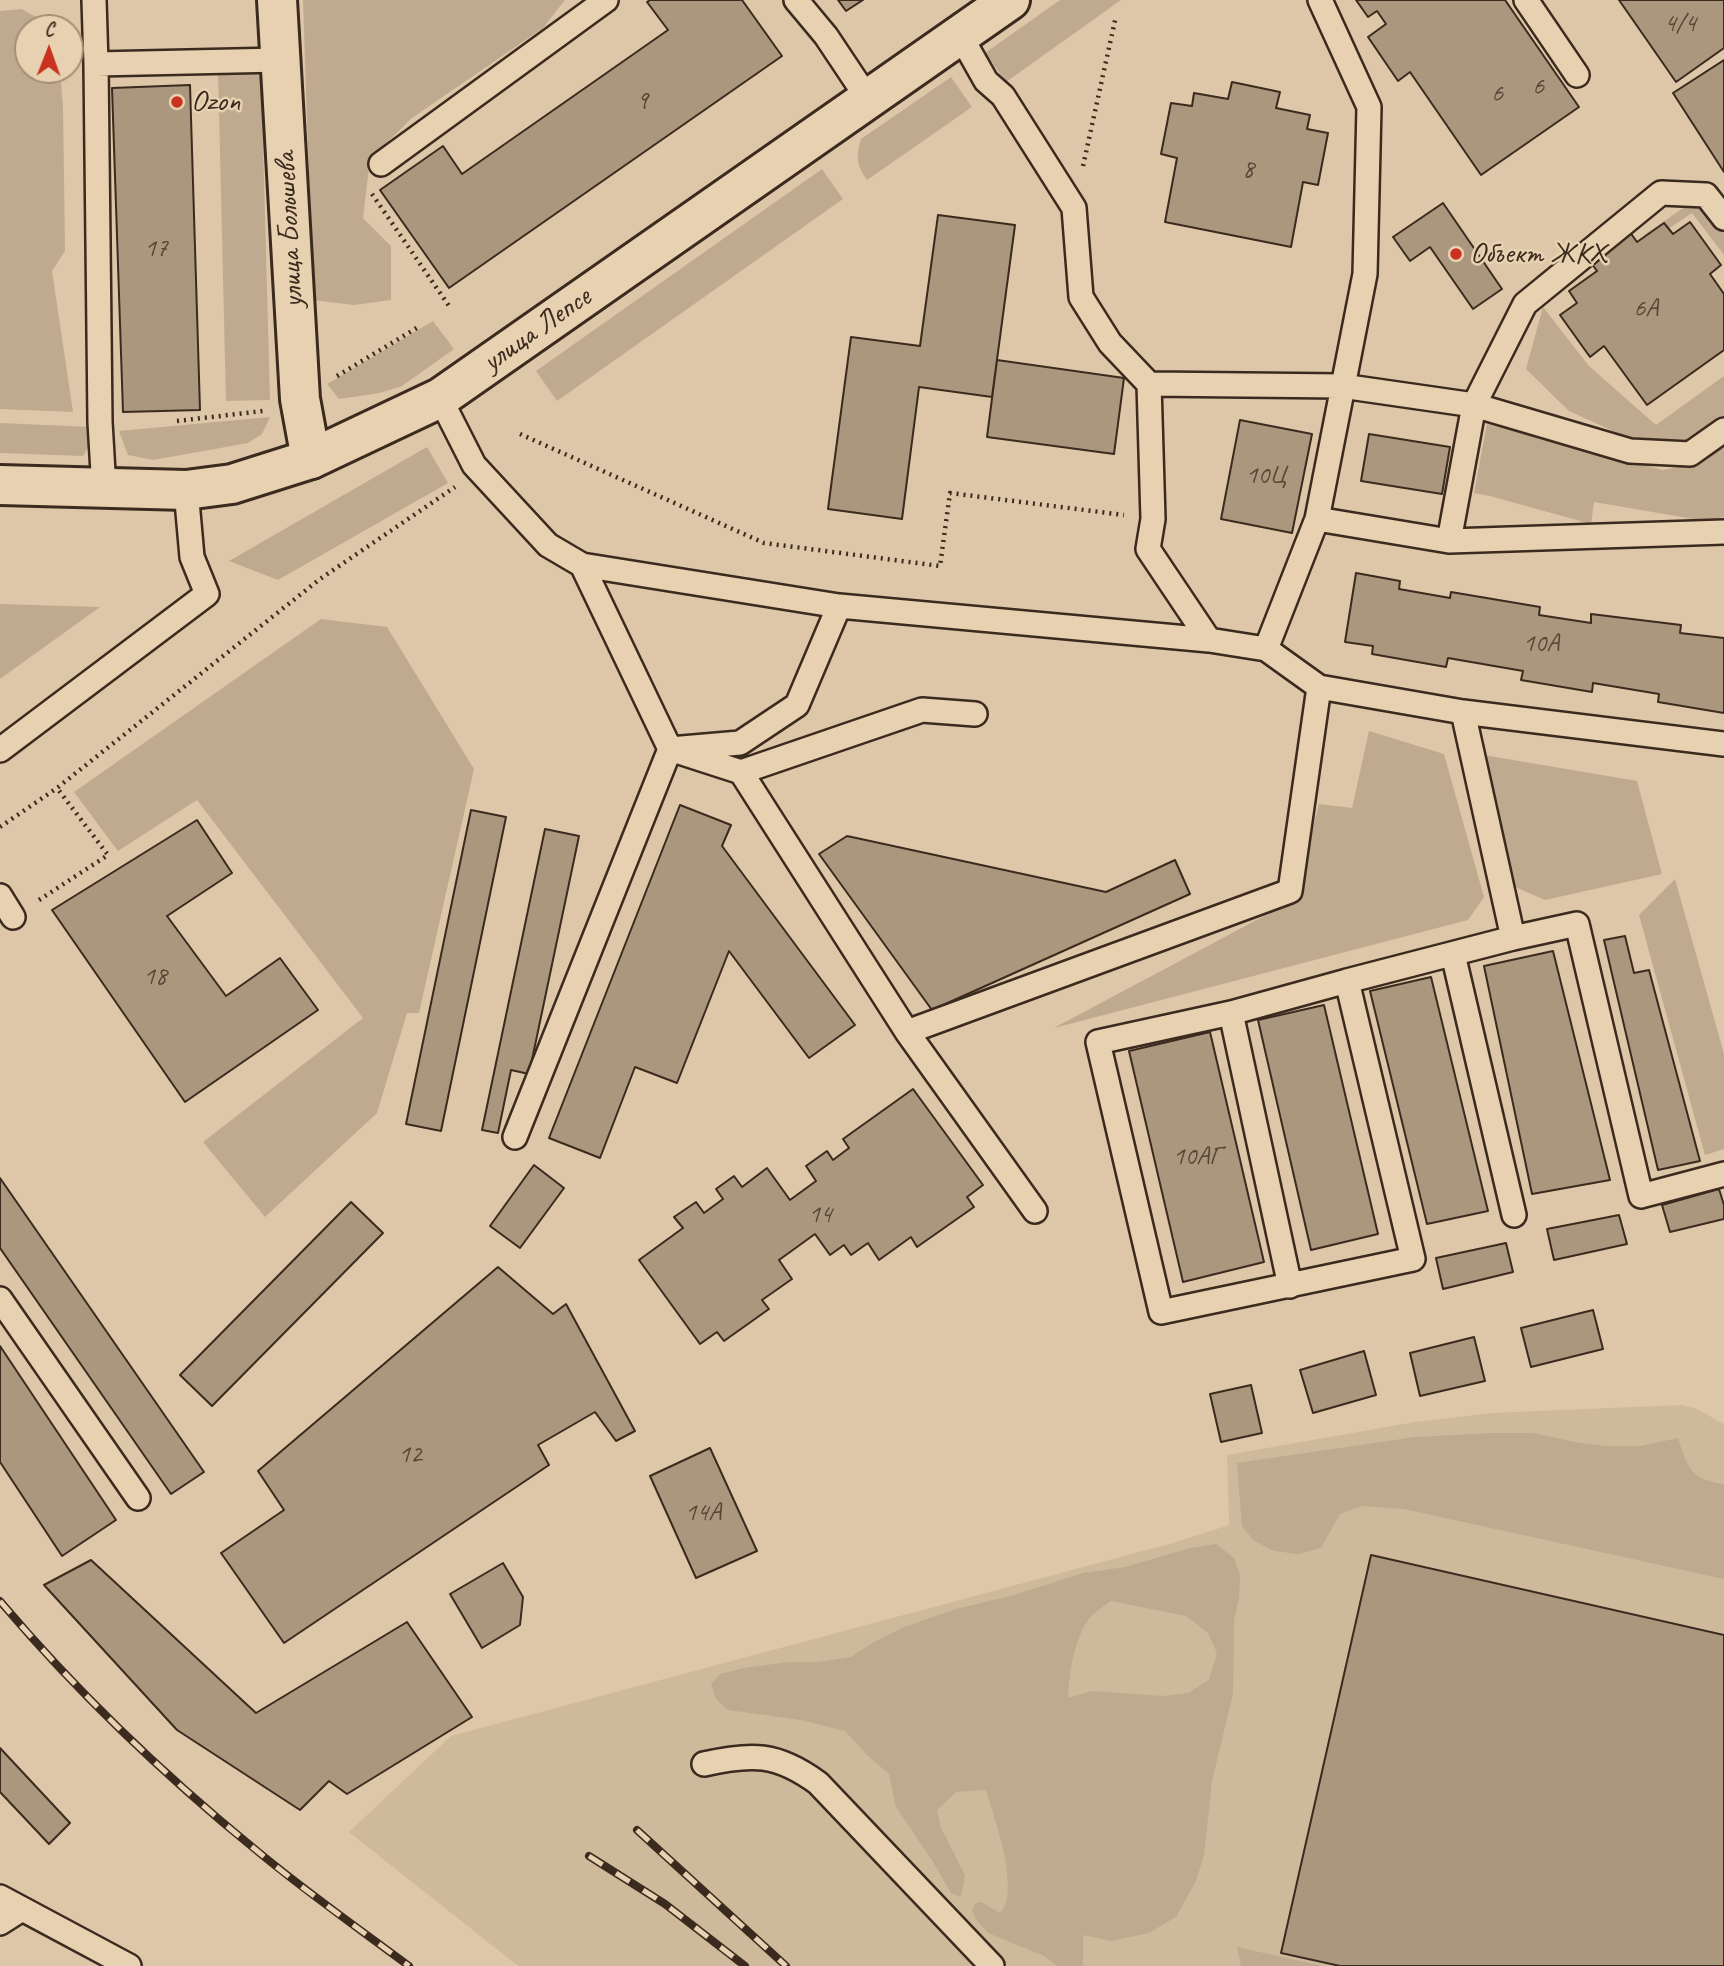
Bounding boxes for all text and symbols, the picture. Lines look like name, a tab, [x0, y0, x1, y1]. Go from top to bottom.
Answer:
house number: 4/4	[1664, 8, 1696, 40]
north arrow	[14, 14, 84, 84]
text: С	[44, 18, 54, 42]
house number: 6	[1532, 71, 1544, 103]
house number: 6	[1491, 78, 1503, 110]
place label: Ozon	[191, 84, 240, 120]
house number: 9	[636, 85, 648, 117]
marker: Ozon	[169, 94, 185, 110]
street label: улица Большева	[268, 151, 312, 309]
house number: 8	[1242, 154, 1254, 186]
house number: 17	[144, 233, 168, 265]
place label: Объект ЖКХ	[1470, 236, 1605, 272]
marker: Объект ЖКХ	[1448, 246, 1464, 262]
street label: улица Лепсе	[476, 280, 598, 380]
house number: 6А	[1634, 293, 1658, 325]
house number: 10Ц	[1246, 460, 1286, 492]
house number: 10А	[1523, 628, 1559, 660]
house number: 18	[143, 961, 167, 993]
house number: 10АГ	[1173, 1141, 1221, 1173]
house number: 14	[808, 1199, 832, 1231]
house number: 12	[398, 1439, 422, 1471]
house number: 14А	[685, 1497, 721, 1529]

